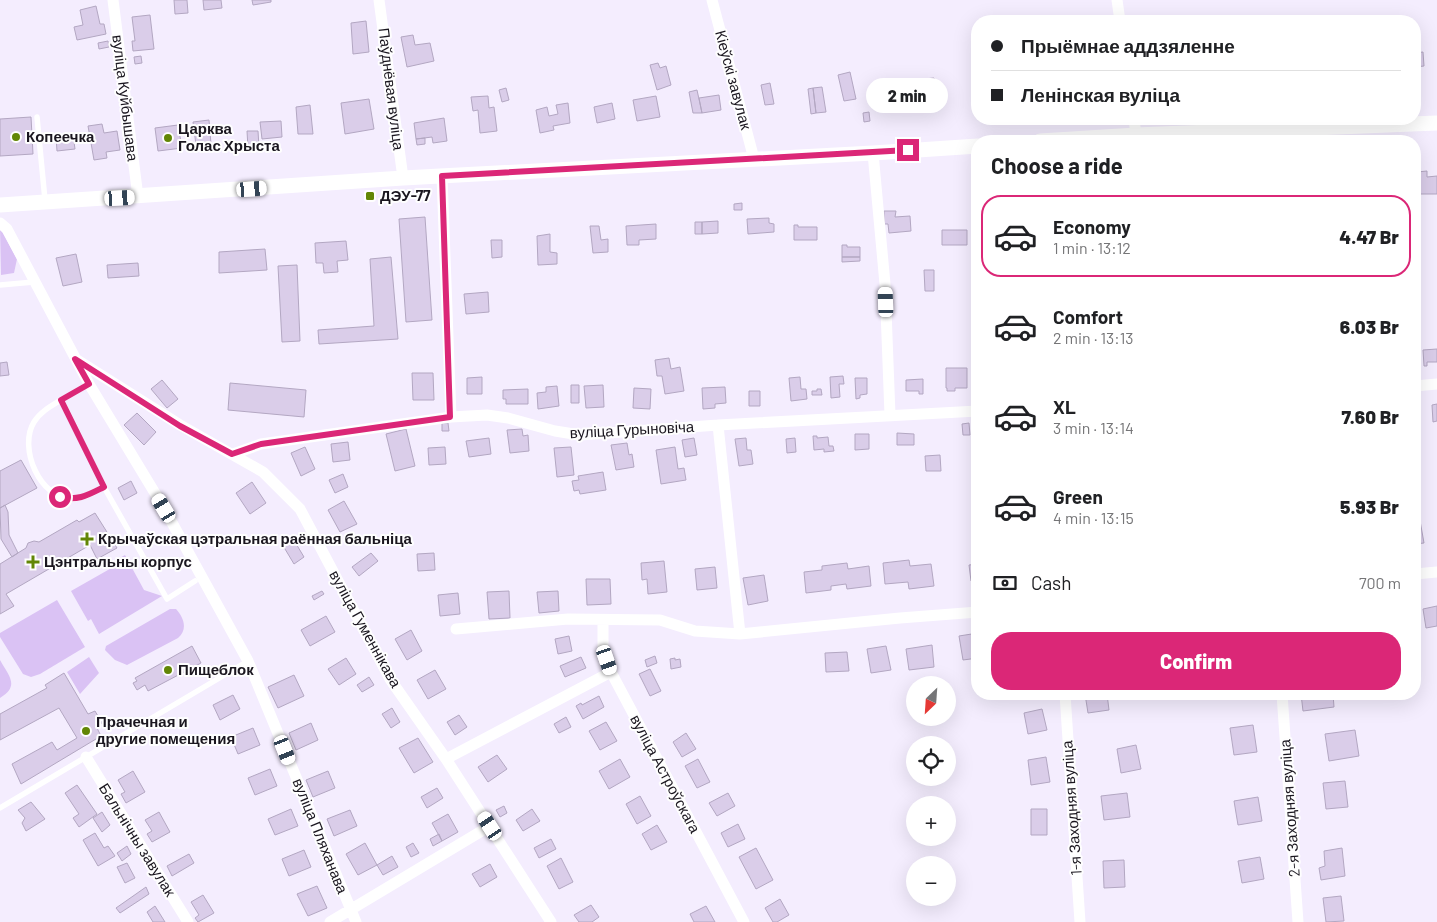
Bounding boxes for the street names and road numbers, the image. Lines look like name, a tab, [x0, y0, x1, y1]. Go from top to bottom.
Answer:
street label: Паўднёвая вуліца	[376, 27, 409, 152]
street label: Кіеўскі завулак	[712, 28, 756, 132]
street label: вуліца Куйбышава	[109, 34, 143, 163]
street label: вуліца Гурыновіча	[569, 417, 695, 441]
street label: вуліца Гуменнікава	[326, 567, 406, 691]
street label: вуліца Астроўскага	[627, 711, 705, 836]
street label: 2-я Заходняя вуліца	[1275, 738, 1303, 877]
street label: 1-я Заходняя вуліца	[1057, 739, 1085, 876]
street label: вуліца Пляханава	[290, 775, 353, 897]
street label: Бальнічны завулак	[96, 780, 180, 900]

